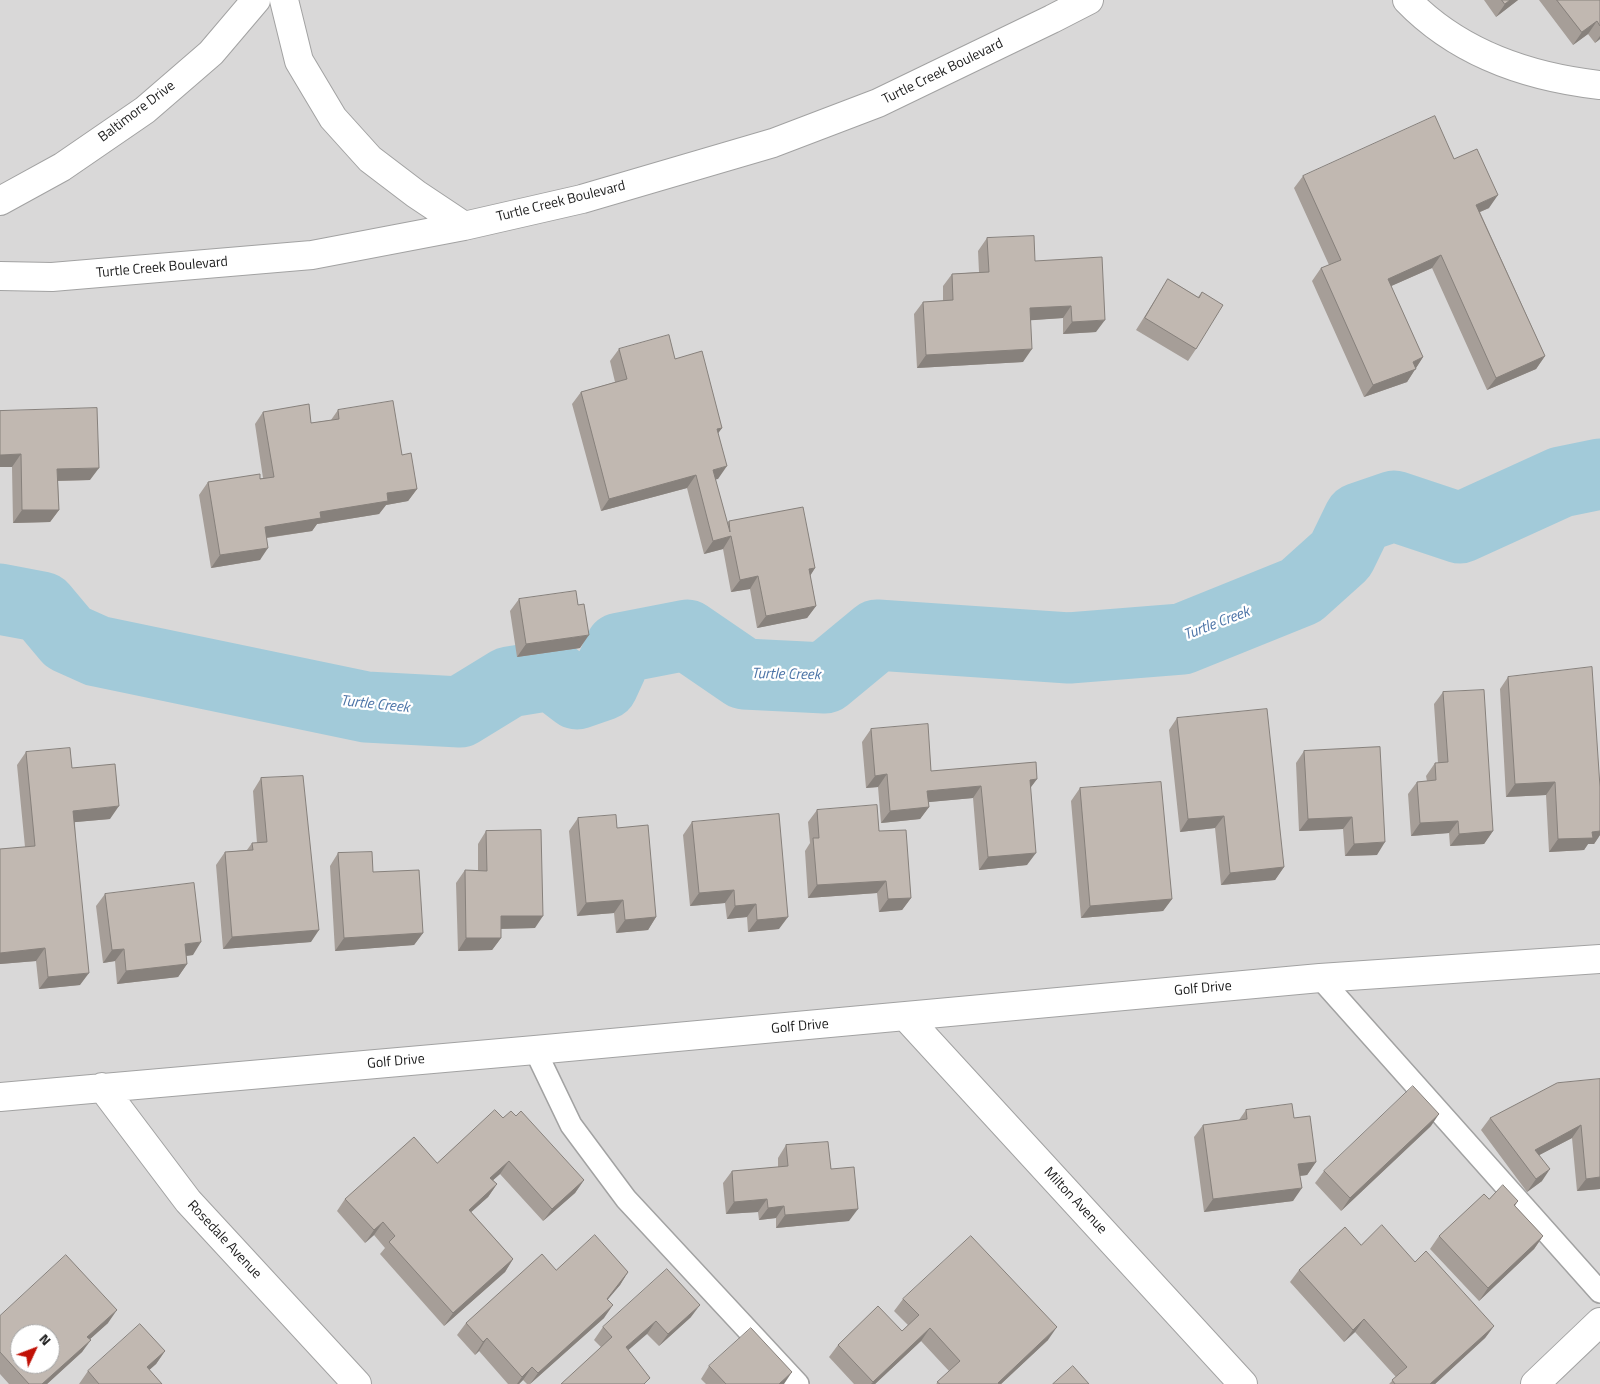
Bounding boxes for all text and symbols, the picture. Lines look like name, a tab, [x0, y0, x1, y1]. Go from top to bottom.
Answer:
street label: Turtle Creek Boulevard	[880, 35, 1006, 109]
street label: Baltimore Drive	[95, 78, 179, 146]
street label: Turtle Creek Boulevard	[495, 178, 627, 226]
street label: Turtle Creek Boulevard	[95, 254, 229, 282]
water label: Turtle Creek	[1182, 603, 1252, 645]
water label: Turtle Creek	[751, 665, 821, 685]
water label: Turtle Creek	[340, 692, 410, 718]
street label: Golf Drive	[1174, 978, 1232, 1000]
street label: Golf Drive	[771, 1016, 829, 1038]
street label: Golf Drive	[367, 1051, 425, 1073]
street label: Milton Avenue	[1040, 1164, 1110, 1238]
street label: Rosedale Avenue	[183, 1197, 265, 1283]
north arrow	[10, 1324, 60, 1374]
text: N	[35, 1328, 57, 1350]

